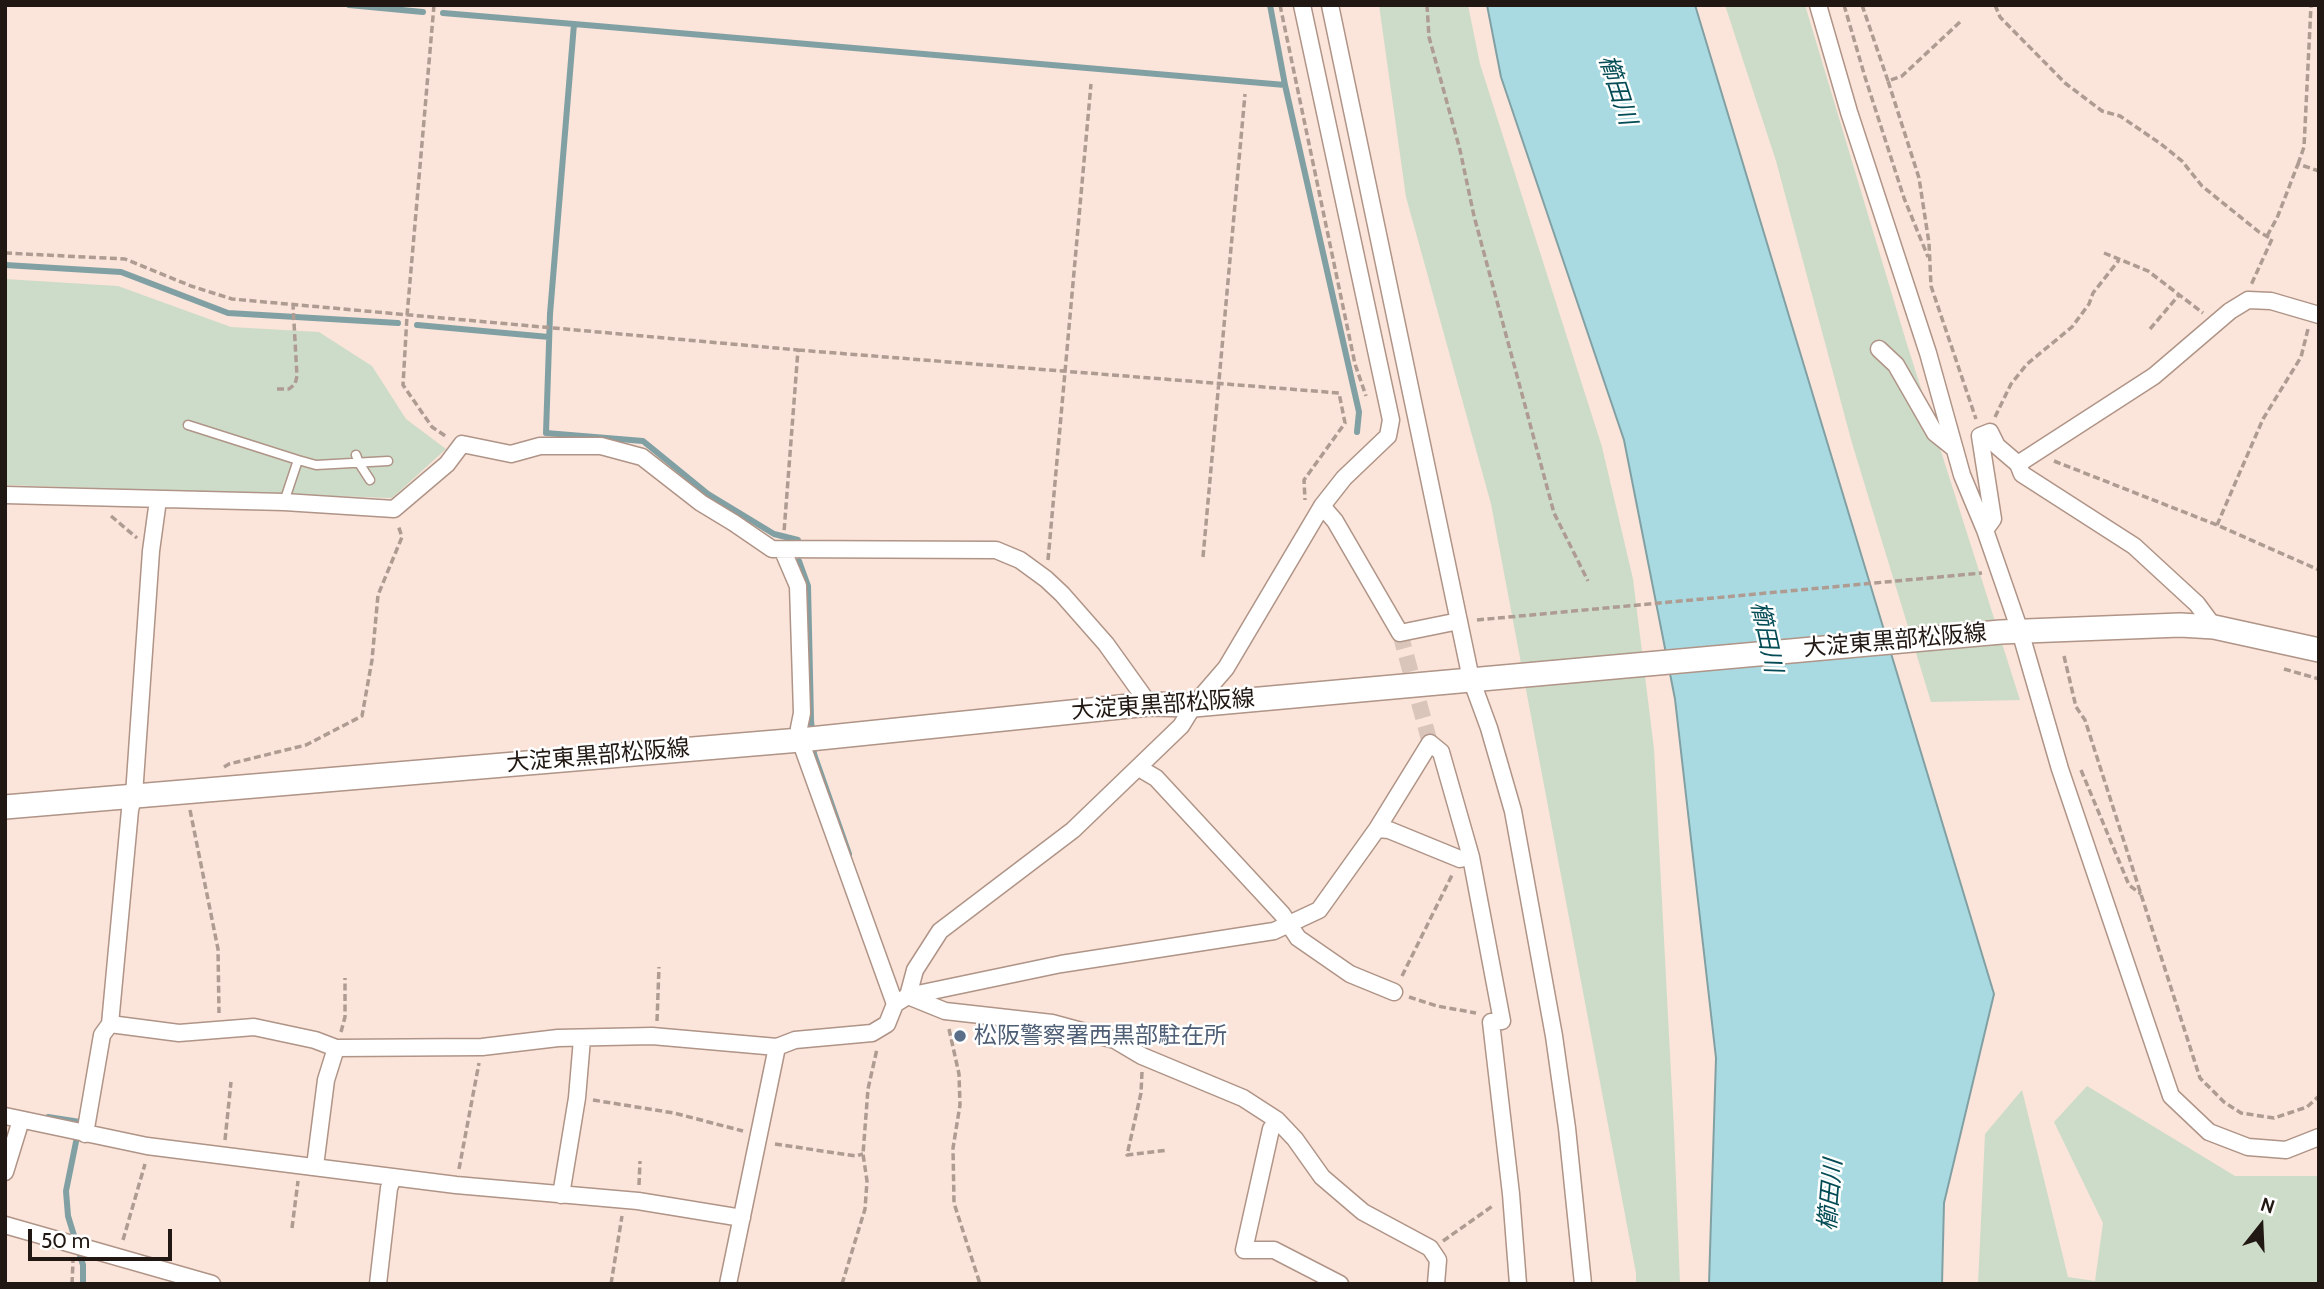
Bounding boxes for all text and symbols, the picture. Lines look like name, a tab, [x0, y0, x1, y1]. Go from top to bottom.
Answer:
water label: 櫛田川	[1592, 51, 1642, 129]
water label: 櫛田川	[1744, 599, 1788, 675]
street label: 大淀東黒部松阪線	[1802, 619, 1988, 663]
street label: 大淀東黒部松阪線	[1070, 685, 1256, 725]
street label: 大淀東黒部松阪線	[505, 734, 691, 778]
place label: 松阪警察署西黒部駐在所	[974, 1022, 1227, 1050]
marker: 松阪警察署西黒部駐在所	[952, 1028, 968, 1044]
water label: 櫛田川	[1814, 1158, 1848, 1232]
north arrow	[2226, 1191, 2296, 1261]
text: N	[2258, 1193, 2278, 1219]
scale bar	[32, 1216, 175, 1260]
text: 50 m	[41, 1228, 90, 1253]

